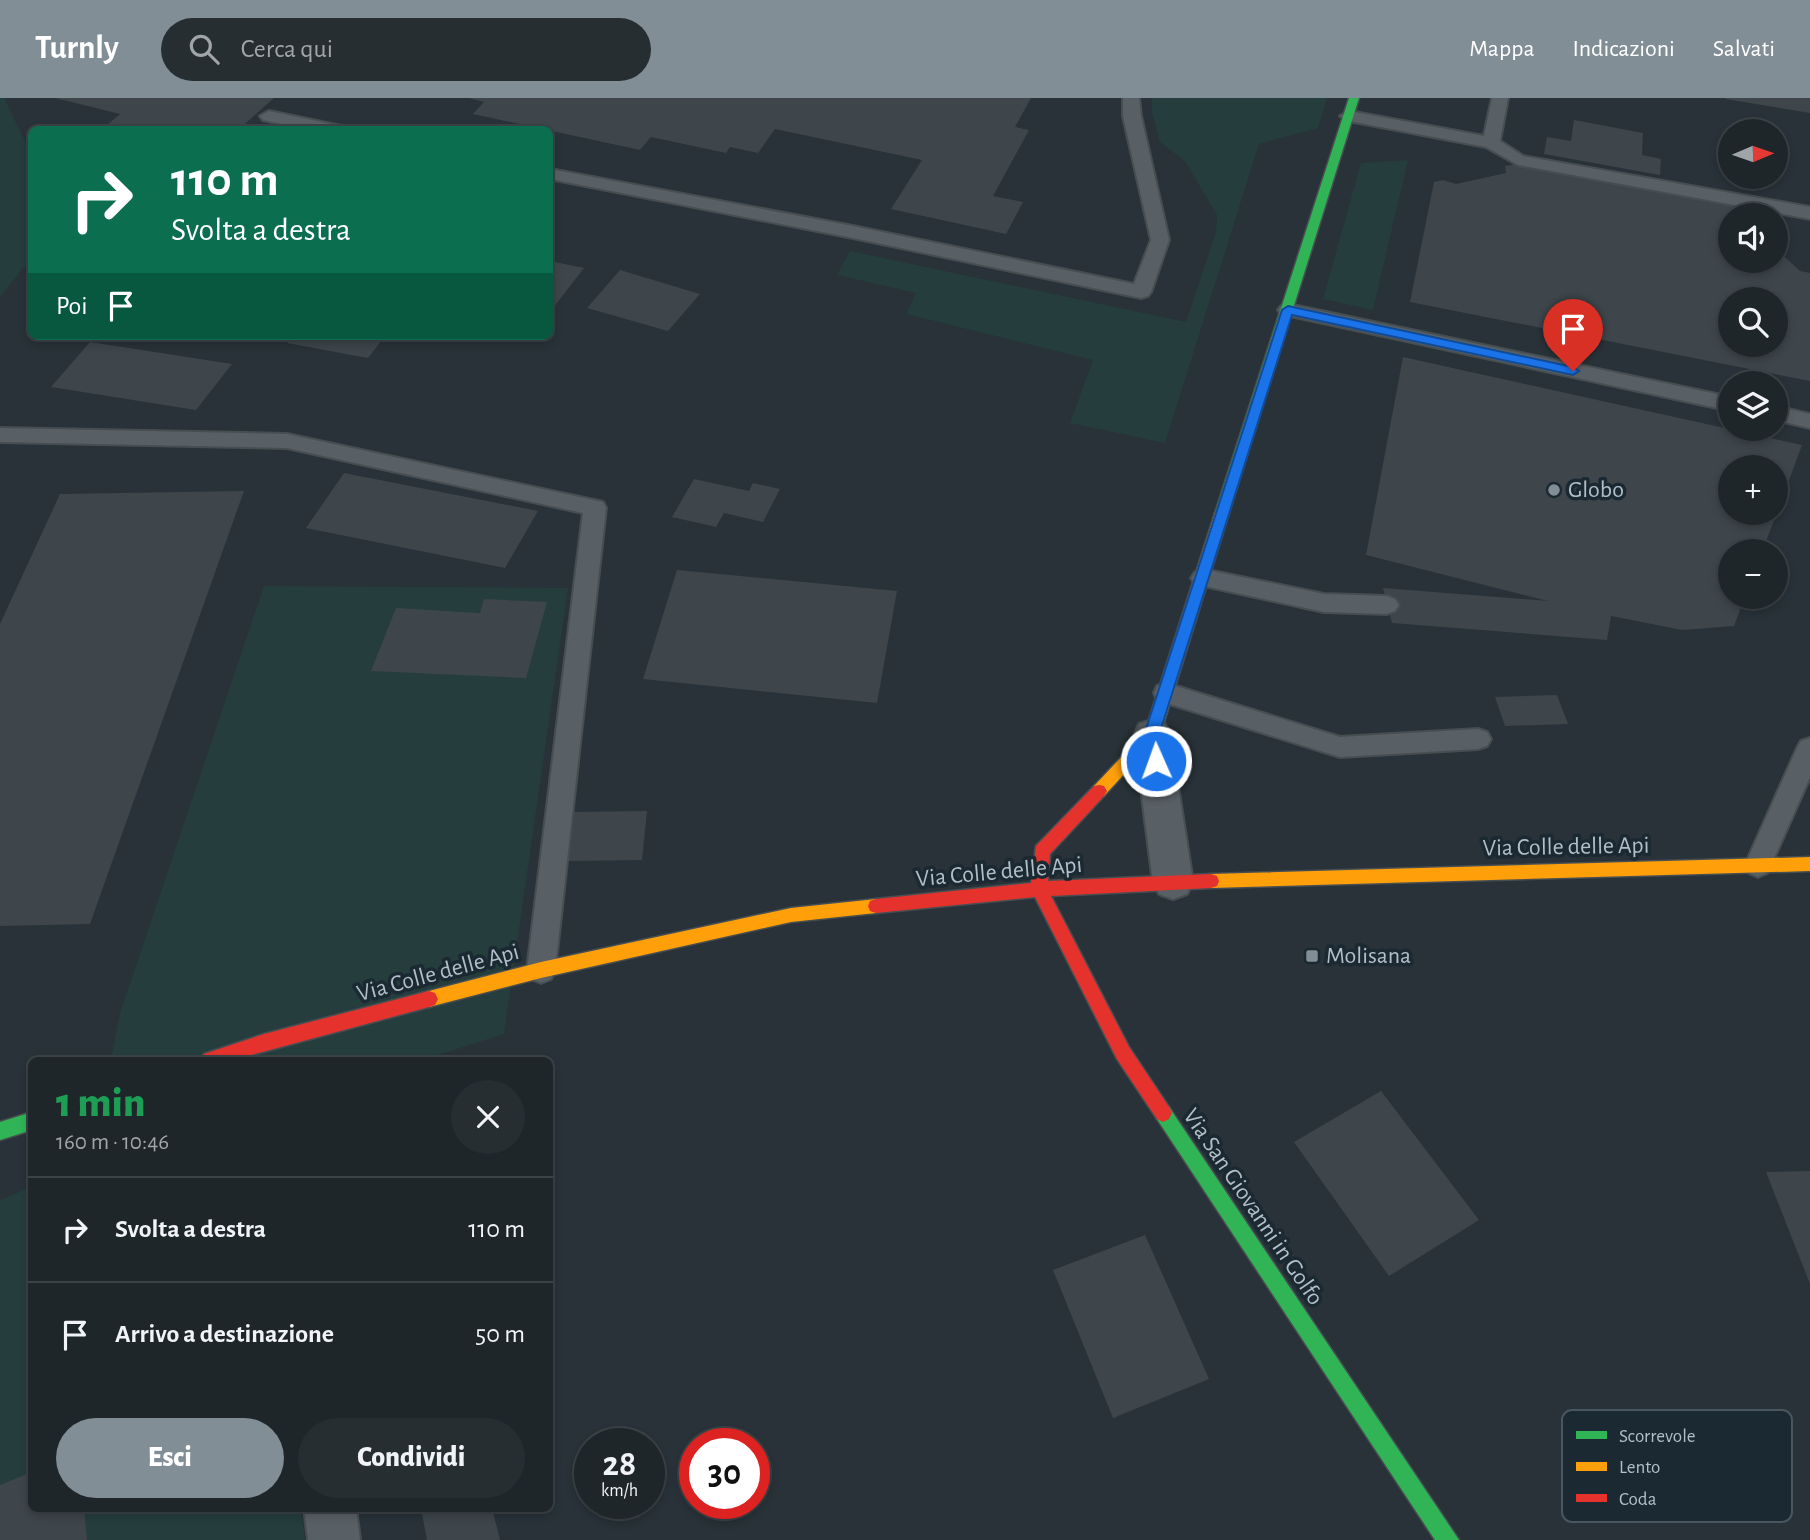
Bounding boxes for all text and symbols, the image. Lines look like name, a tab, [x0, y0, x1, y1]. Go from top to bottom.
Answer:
search box	[161, 18, 651, 81]
icon: search	[185, 30, 223, 68]
text: Turnly	[35, 32, 119, 65]
text: Cerca qui	[241, 36, 333, 62]
text: Mappa	[1469, 37, 1534, 61]
text: Indicazioni	[1572, 37, 1675, 61]
text: Salvati	[1713, 37, 1775, 61]
north arrow	[1718, 119, 1788, 189]
map controls	[1718, 119, 1788, 609]
icon: right	[56, 154, 147, 245]
text: 110 m	[171, 156, 279, 205]
button: sound	[1718, 203, 1788, 273]
text: Svolta a destra	[171, 214, 351, 246]
icon: arrive	[102, 287, 140, 325]
button: search	[1718, 287, 1788, 357]
text: Poi	[56, 293, 88, 319]
pin	[1543, 299, 1603, 371]
icon: arrive	[1554, 310, 1592, 348]
button: layers	[1718, 371, 1788, 441]
button: +	[1718, 455, 1788, 525]
place label: Globo	[1568, 478, 1624, 502]
marker: Globo	[1546, 482, 1562, 498]
button: −	[1718, 539, 1788, 609]
position arrow	[1119, 724, 1193, 798]
street label: Via Colle delle Api	[1482, 834, 1650, 860]
street label: Via Colle delle Api	[915, 853, 1083, 891]
street label: Via Colle delle Api	[354, 940, 522, 1006]
place label: Molisana	[1326, 944, 1411, 968]
marker: Molisana	[1304, 948, 1320, 964]
button: close	[451, 1080, 525, 1154]
text: 1 min	[56, 1082, 145, 1124]
street label: Via San Giovanni in Golfo	[1178, 1104, 1328, 1310]
text: 160 m · 10:46	[56, 1131, 169, 1154]
icon: right	[56, 1211, 94, 1249]
text: Svolta a destra	[115, 1216, 266, 1242]
text: 110 m	[468, 1216, 525, 1242]
icon: arrive	[56, 1316, 94, 1354]
text: Arrivo a destinazione	[115, 1321, 334, 1347]
text: 50 m	[475, 1321, 525, 1347]
legend	[1562, 1410, 1792, 1522]
button: Esci	[56, 1418, 284, 1498]
button: Condividi	[298, 1418, 525, 1498]
text: Scorrevole	[1619, 1427, 1696, 1446]
speed limit sign: 30	[679, 1428, 770, 1519]
text: 28	[603, 1447, 636, 1482]
text: Lento	[1619, 1458, 1660, 1477]
text: km/h	[601, 1482, 638, 1500]
text: Coda	[1619, 1490, 1657, 1509]

